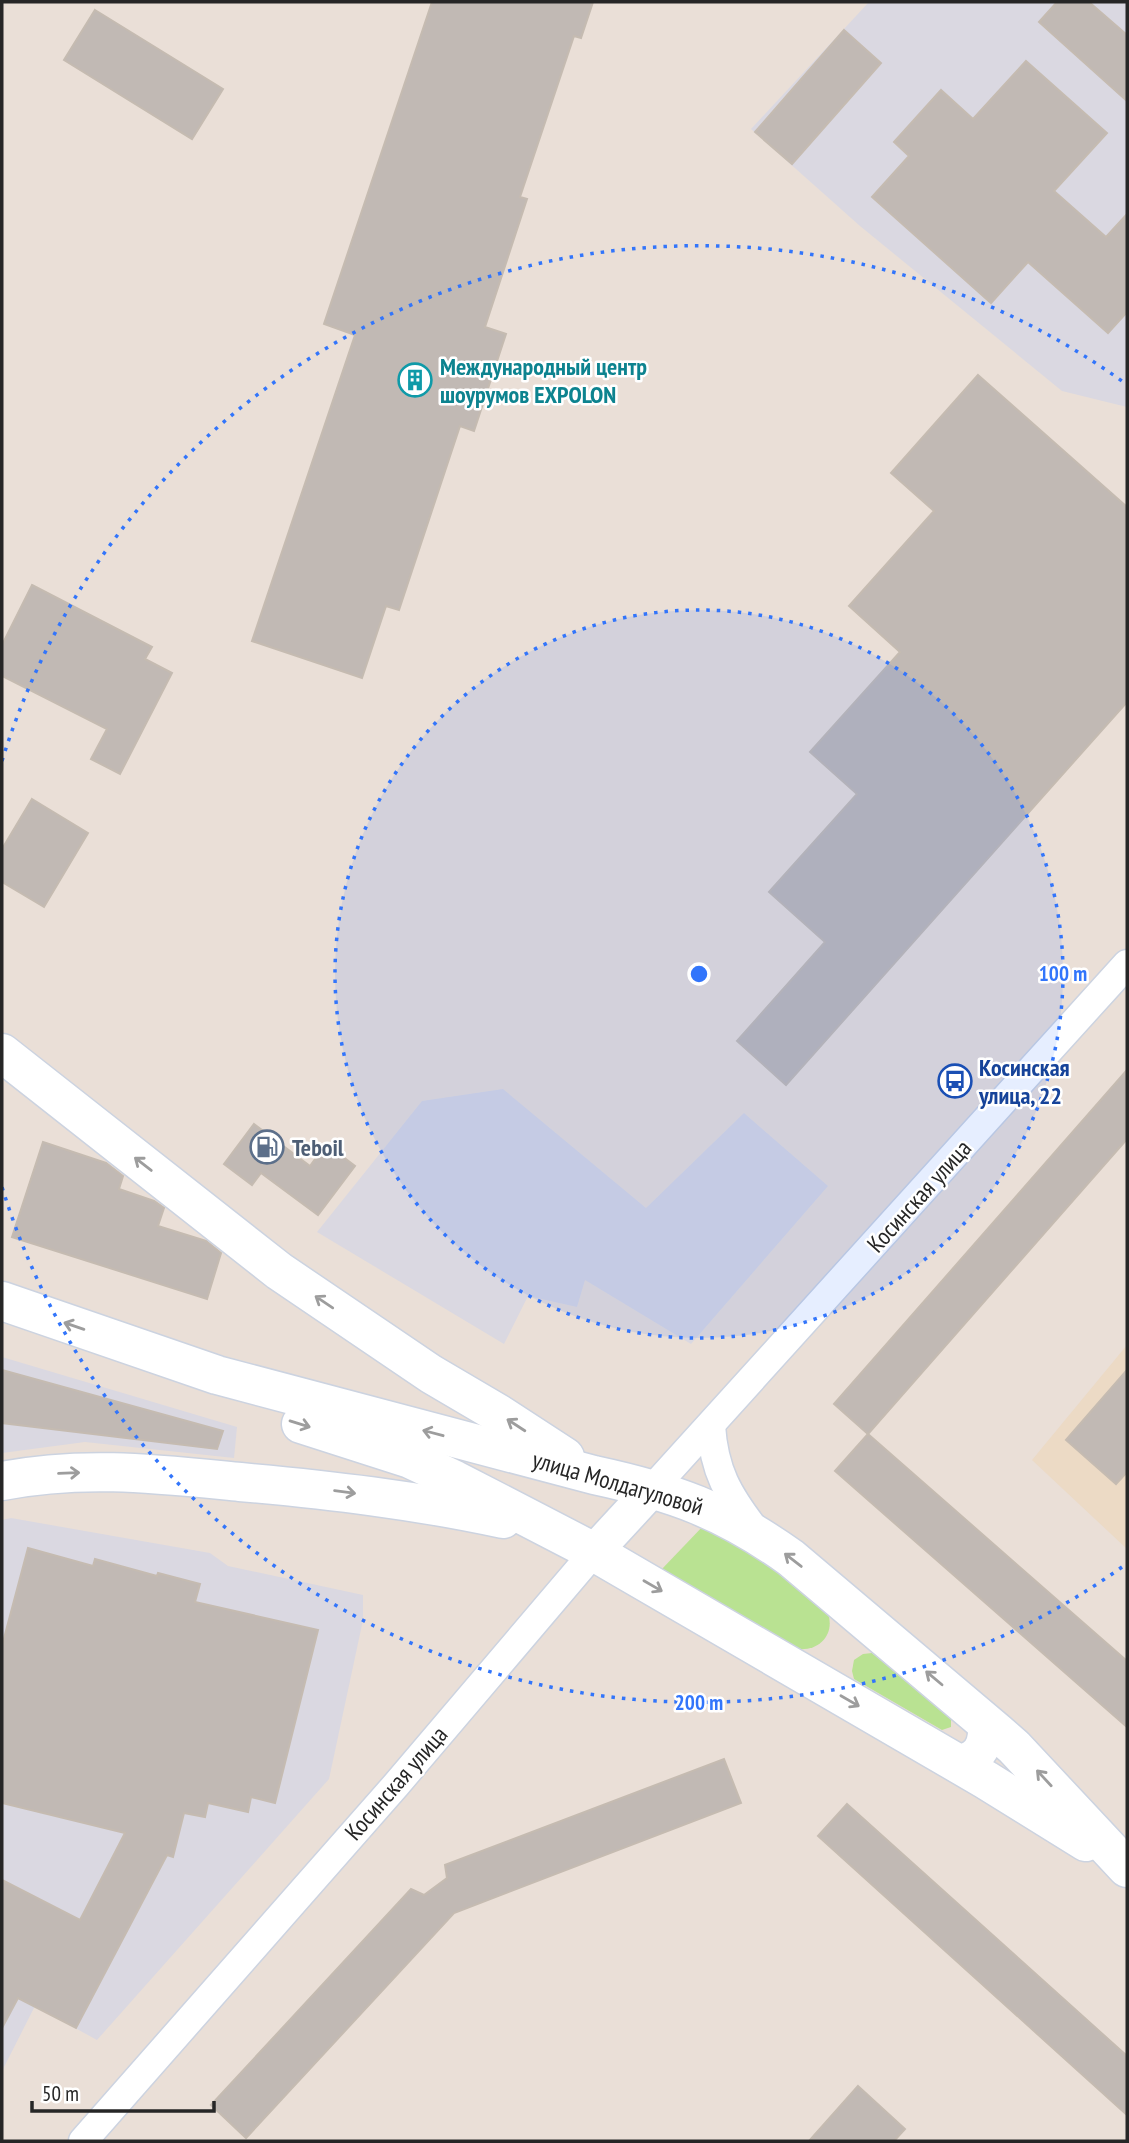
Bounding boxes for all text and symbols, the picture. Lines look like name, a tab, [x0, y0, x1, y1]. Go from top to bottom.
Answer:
place label: Международный центр шоурумов EXPOLON	[440, 351, 647, 410]
building icon: Международный центр шоурумов EXPOLON	[396, 361, 434, 399]
text: 100 m	[1039, 960, 1087, 987]
centre of rings	[687, 962, 711, 986]
place label: Косинская улица, 22	[978, 1052, 1070, 1111]
bus stop icon: Косинская улица, 22	[936, 1062, 974, 1100]
fuel station icon: Teboil	[248, 1128, 286, 1166]
place label: Teboil	[292, 1132, 344, 1163]
street label: Косинская улица	[860, 1133, 978, 1259]
one-way arrow	[135, 1157, 153, 1172]
one-way arrow	[315, 1295, 334, 1309]
one-way arrow	[64, 1319, 86, 1331]
one-way arrow	[506, 1417, 526, 1431]
one-way arrow	[289, 1419, 311, 1432]
one-way arrow	[422, 1426, 445, 1439]
street label: улица Молдагуловой	[529, 1444, 707, 1522]
one-way arrow	[58, 1466, 81, 1479]
one-way arrow	[333, 1486, 356, 1499]
one-way arrow	[784, 1553, 802, 1568]
one-way arrow	[643, 1580, 663, 1594]
one-way arrow	[925, 1670, 943, 1686]
text: 200 m	[675, 1689, 723, 1716]
one-way arrow	[839, 1694, 859, 1708]
street label: Косинская улица	[338, 1719, 454, 1847]
one-way arrow	[1035, 1770, 1052, 1787]
scale bar	[32, 2070, 214, 2114]
text: 50 m	[42, 2080, 79, 2107]

